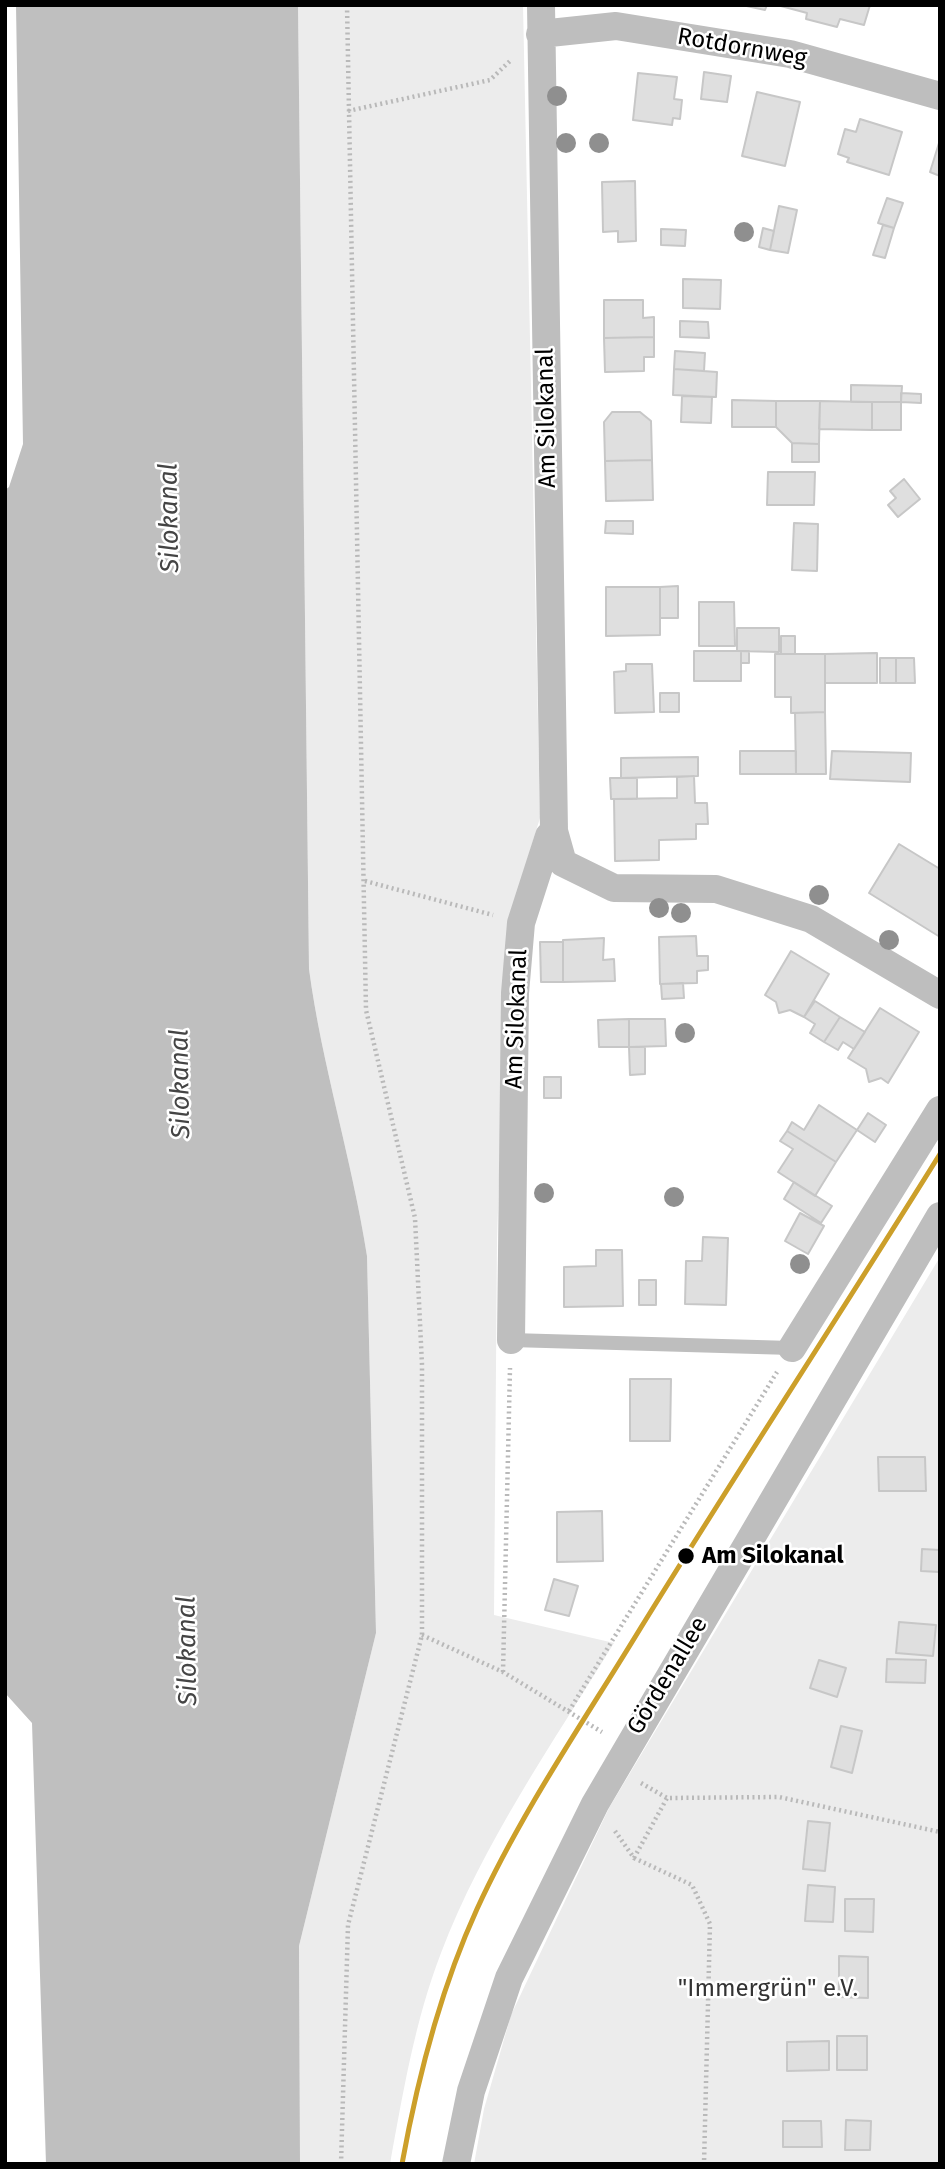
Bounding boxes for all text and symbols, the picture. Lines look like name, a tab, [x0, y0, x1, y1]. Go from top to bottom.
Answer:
street label: Rotdornweg	[675, 22, 809, 74]
street label: Am Silokanal	[531, 348, 563, 488]
water label: Silokanal	[153, 463, 187, 573]
street label: Am Silokanal	[500, 948, 534, 1090]
water label: Silokanal	[164, 1029, 198, 1139]
place label: Am Silokanal	[702, 1542, 844, 1570]
marker: Am Silokanal	[676, 1546, 696, 1566]
water label: Silokanal	[171, 1596, 205, 1706]
street label: Gördenallee	[622, 1612, 714, 1740]
park label: "Immergrün" e.V.	[678, 1975, 858, 2003]

